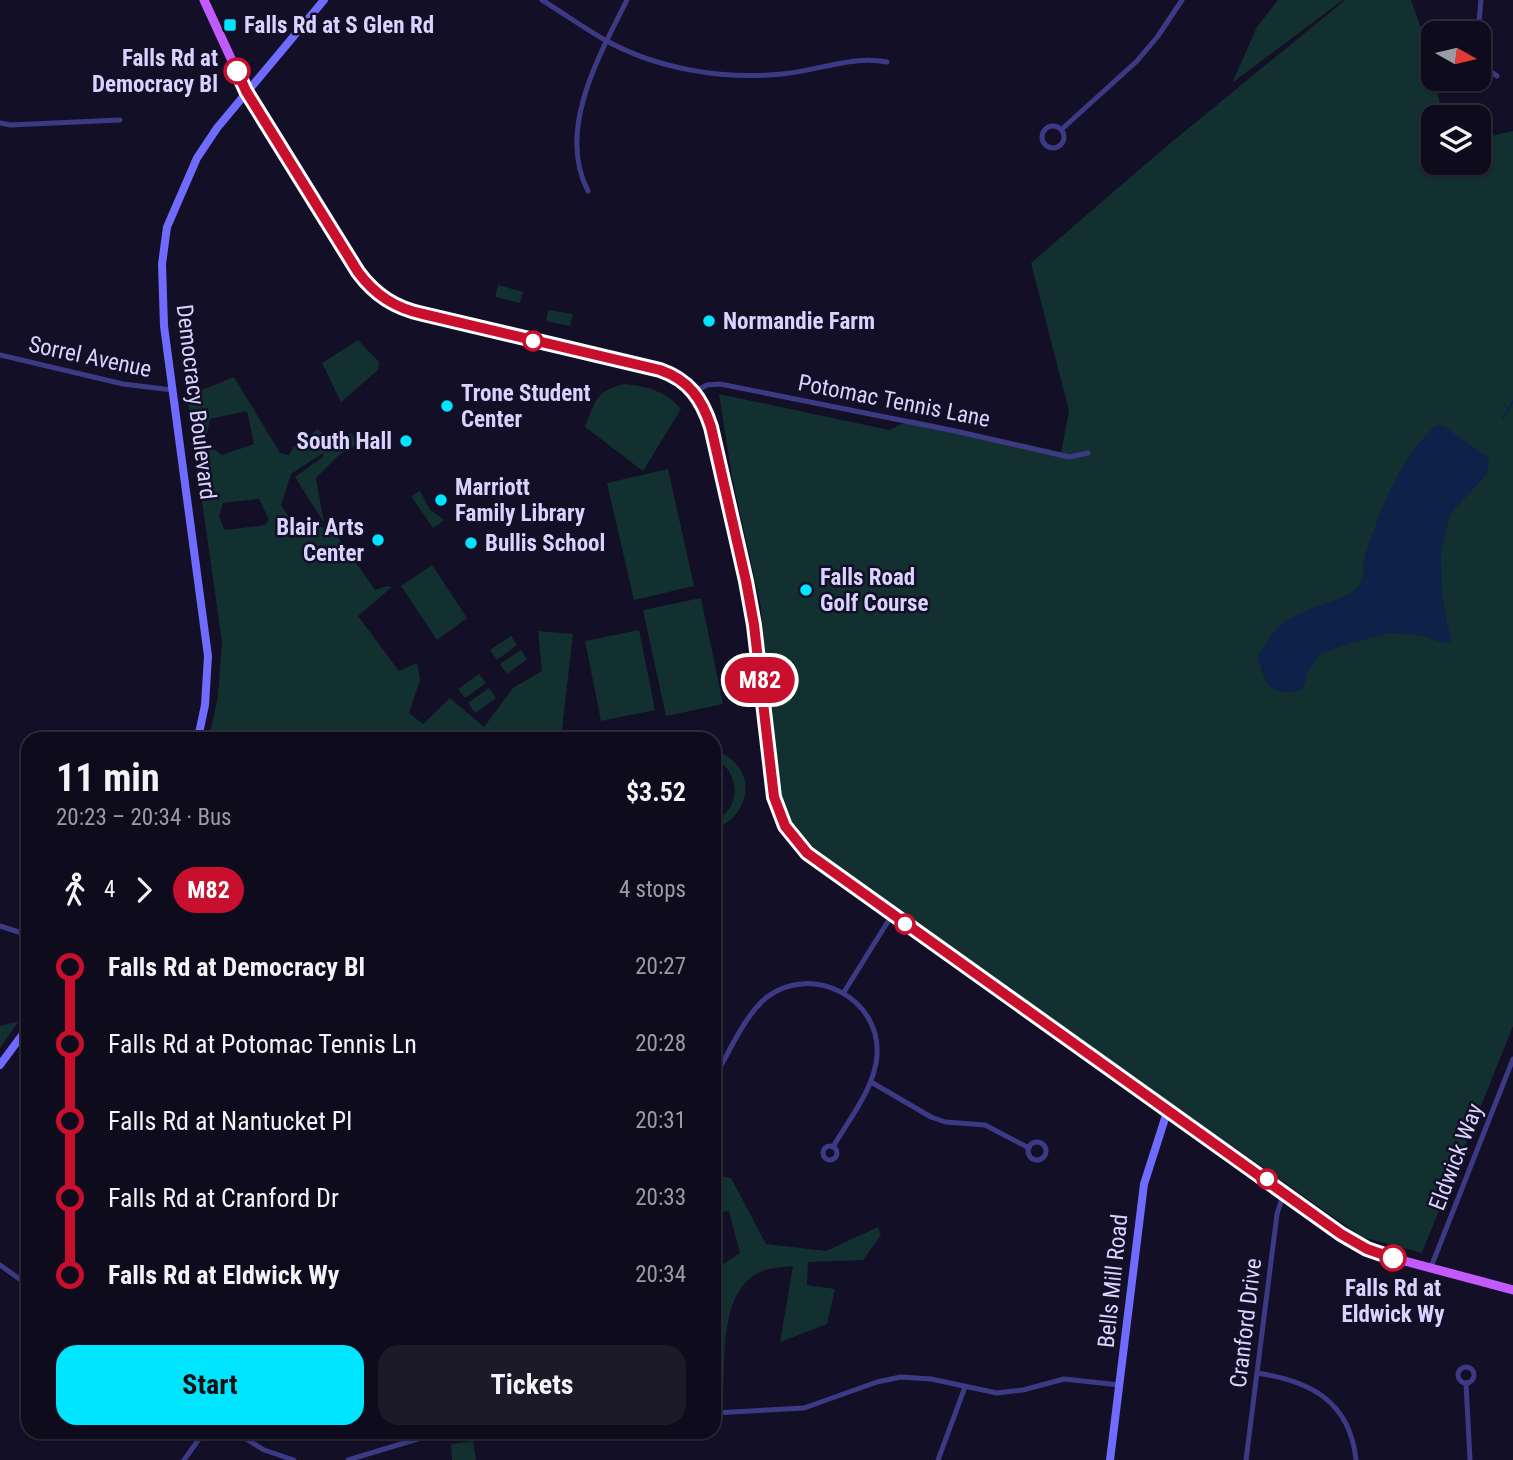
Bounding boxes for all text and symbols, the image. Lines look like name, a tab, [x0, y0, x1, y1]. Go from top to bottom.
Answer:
place label: Falls Rd at S Glen Rd	[244, 12, 434, 39]
marker: Falls Rd at S Glen Rd	[222, 17, 238, 33]
north arrow	[1421, 21, 1491, 91]
map controls	[1421, 21, 1491, 175]
place label: Falls Rd at Democracy Bl	[92, 45, 218, 98]
marker: Falls Rd at Democracy Bl	[224, 58, 250, 84]
button: layers	[1421, 105, 1491, 175]
street label: Democracy Boulevard	[171, 303, 221, 501]
place label: Normandie Farm	[723, 308, 875, 335]
marker: Normandie Farm	[701, 313, 717, 329]
street label: Sorrel Avenue	[26, 331, 154, 383]
unlabelled marker	[523, 331, 543, 351]
street label: Potomac Tennis Lane	[796, 369, 992, 433]
place label: Trone Student Center	[461, 380, 591, 433]
marker: Trone Student Center	[439, 398, 455, 414]
place label: South Hall	[297, 428, 392, 455]
marker: South Hall	[398, 433, 414, 449]
place label: Marriott Family Library	[455, 474, 586, 527]
marker: Marriott Family Library	[433, 492, 449, 508]
place label: Blair Arts Center	[276, 514, 364, 567]
place label: Bullis School	[485, 530, 605, 557]
marker: Blair Arts Center	[370, 532, 386, 548]
marker: Bullis School	[463, 535, 479, 551]
place label: Falls Road Golf Course	[820, 564, 928, 617]
marker: Falls Road Golf Course	[798, 582, 814, 598]
line badge: M82	[720, 657, 800, 703]
text: M82	[739, 666, 781, 694]
text: 11 min	[56, 756, 160, 800]
text: $3.52	[626, 777, 686, 807]
text: 20:23 – 20:34 · Bus	[56, 804, 232, 831]
icon: walk	[56, 871, 94, 909]
icon: forward	[125, 871, 163, 909]
text: 4	[104, 876, 115, 903]
text: M82	[187, 876, 230, 904]
text: 4 stops	[619, 876, 686, 903]
unlabelled marker	[895, 914, 915, 934]
text: Falls Rd at Democracy Bl	[108, 952, 365, 982]
text: 20:27	[635, 953, 686, 980]
text: Falls Rd at Potomac Tennis Ln	[108, 1029, 417, 1059]
text: 20:28	[635, 1030, 686, 1057]
street label: Eldwick Way	[1423, 1099, 1489, 1214]
text: Falls Rd at Nantucket Pl	[108, 1106, 352, 1136]
text: 20:31	[635, 1107, 686, 1134]
unlabelled marker	[1257, 1169, 1277, 1189]
text: Falls Rd at Cranford Dr	[108, 1183, 339, 1213]
text: 20:33	[635, 1184, 686, 1211]
street label: Bells Mill Road	[1093, 1213, 1133, 1349]
marker: Falls Rd at Eldwick Wy	[1380, 1245, 1406, 1271]
street label: Cranford Drive	[1225, 1257, 1267, 1389]
text: Falls Rd at Eldwick Wy	[108, 1260, 339, 1290]
text: 20:34	[635, 1261, 686, 1288]
place label: Falls Rd at Eldwick Wy	[1341, 1275, 1445, 1328]
button: Start	[56, 1345, 364, 1425]
button: Tickets	[378, 1345, 686, 1425]

